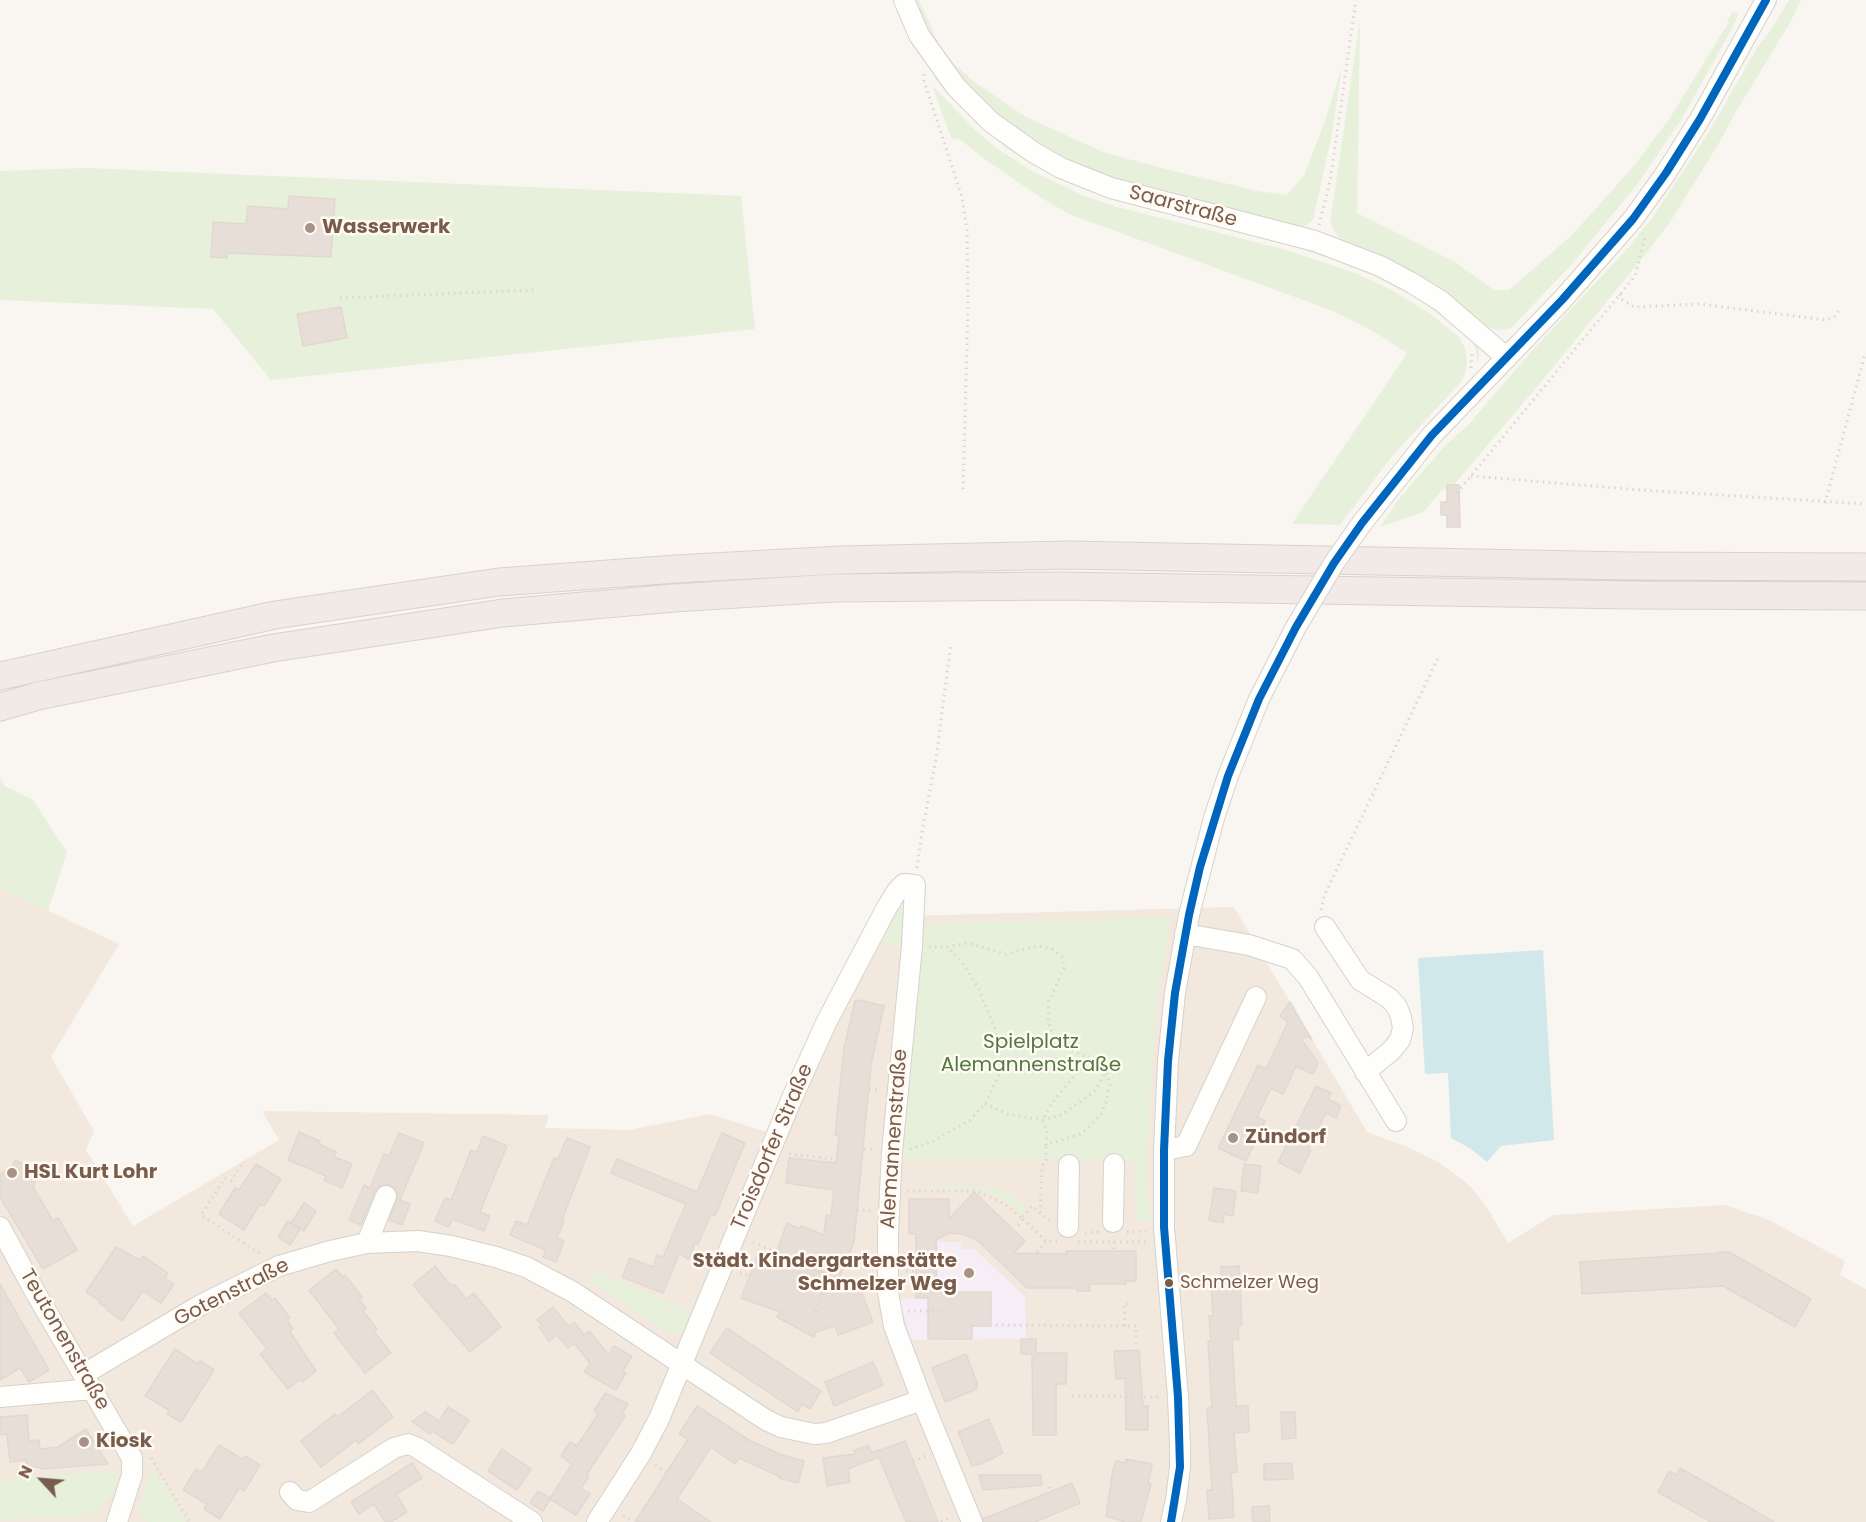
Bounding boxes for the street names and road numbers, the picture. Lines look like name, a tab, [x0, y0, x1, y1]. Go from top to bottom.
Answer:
street label: Saarstraße	[1126, 181, 1240, 233]
street label: Alemannenstraße	[877, 1048, 913, 1230]
street label: Troisdorfer Straße	[727, 1060, 819, 1234]
street label: Gotenstraße	[171, 1254, 293, 1332]
street label: Teutonenstraße	[14, 1265, 114, 1415]

